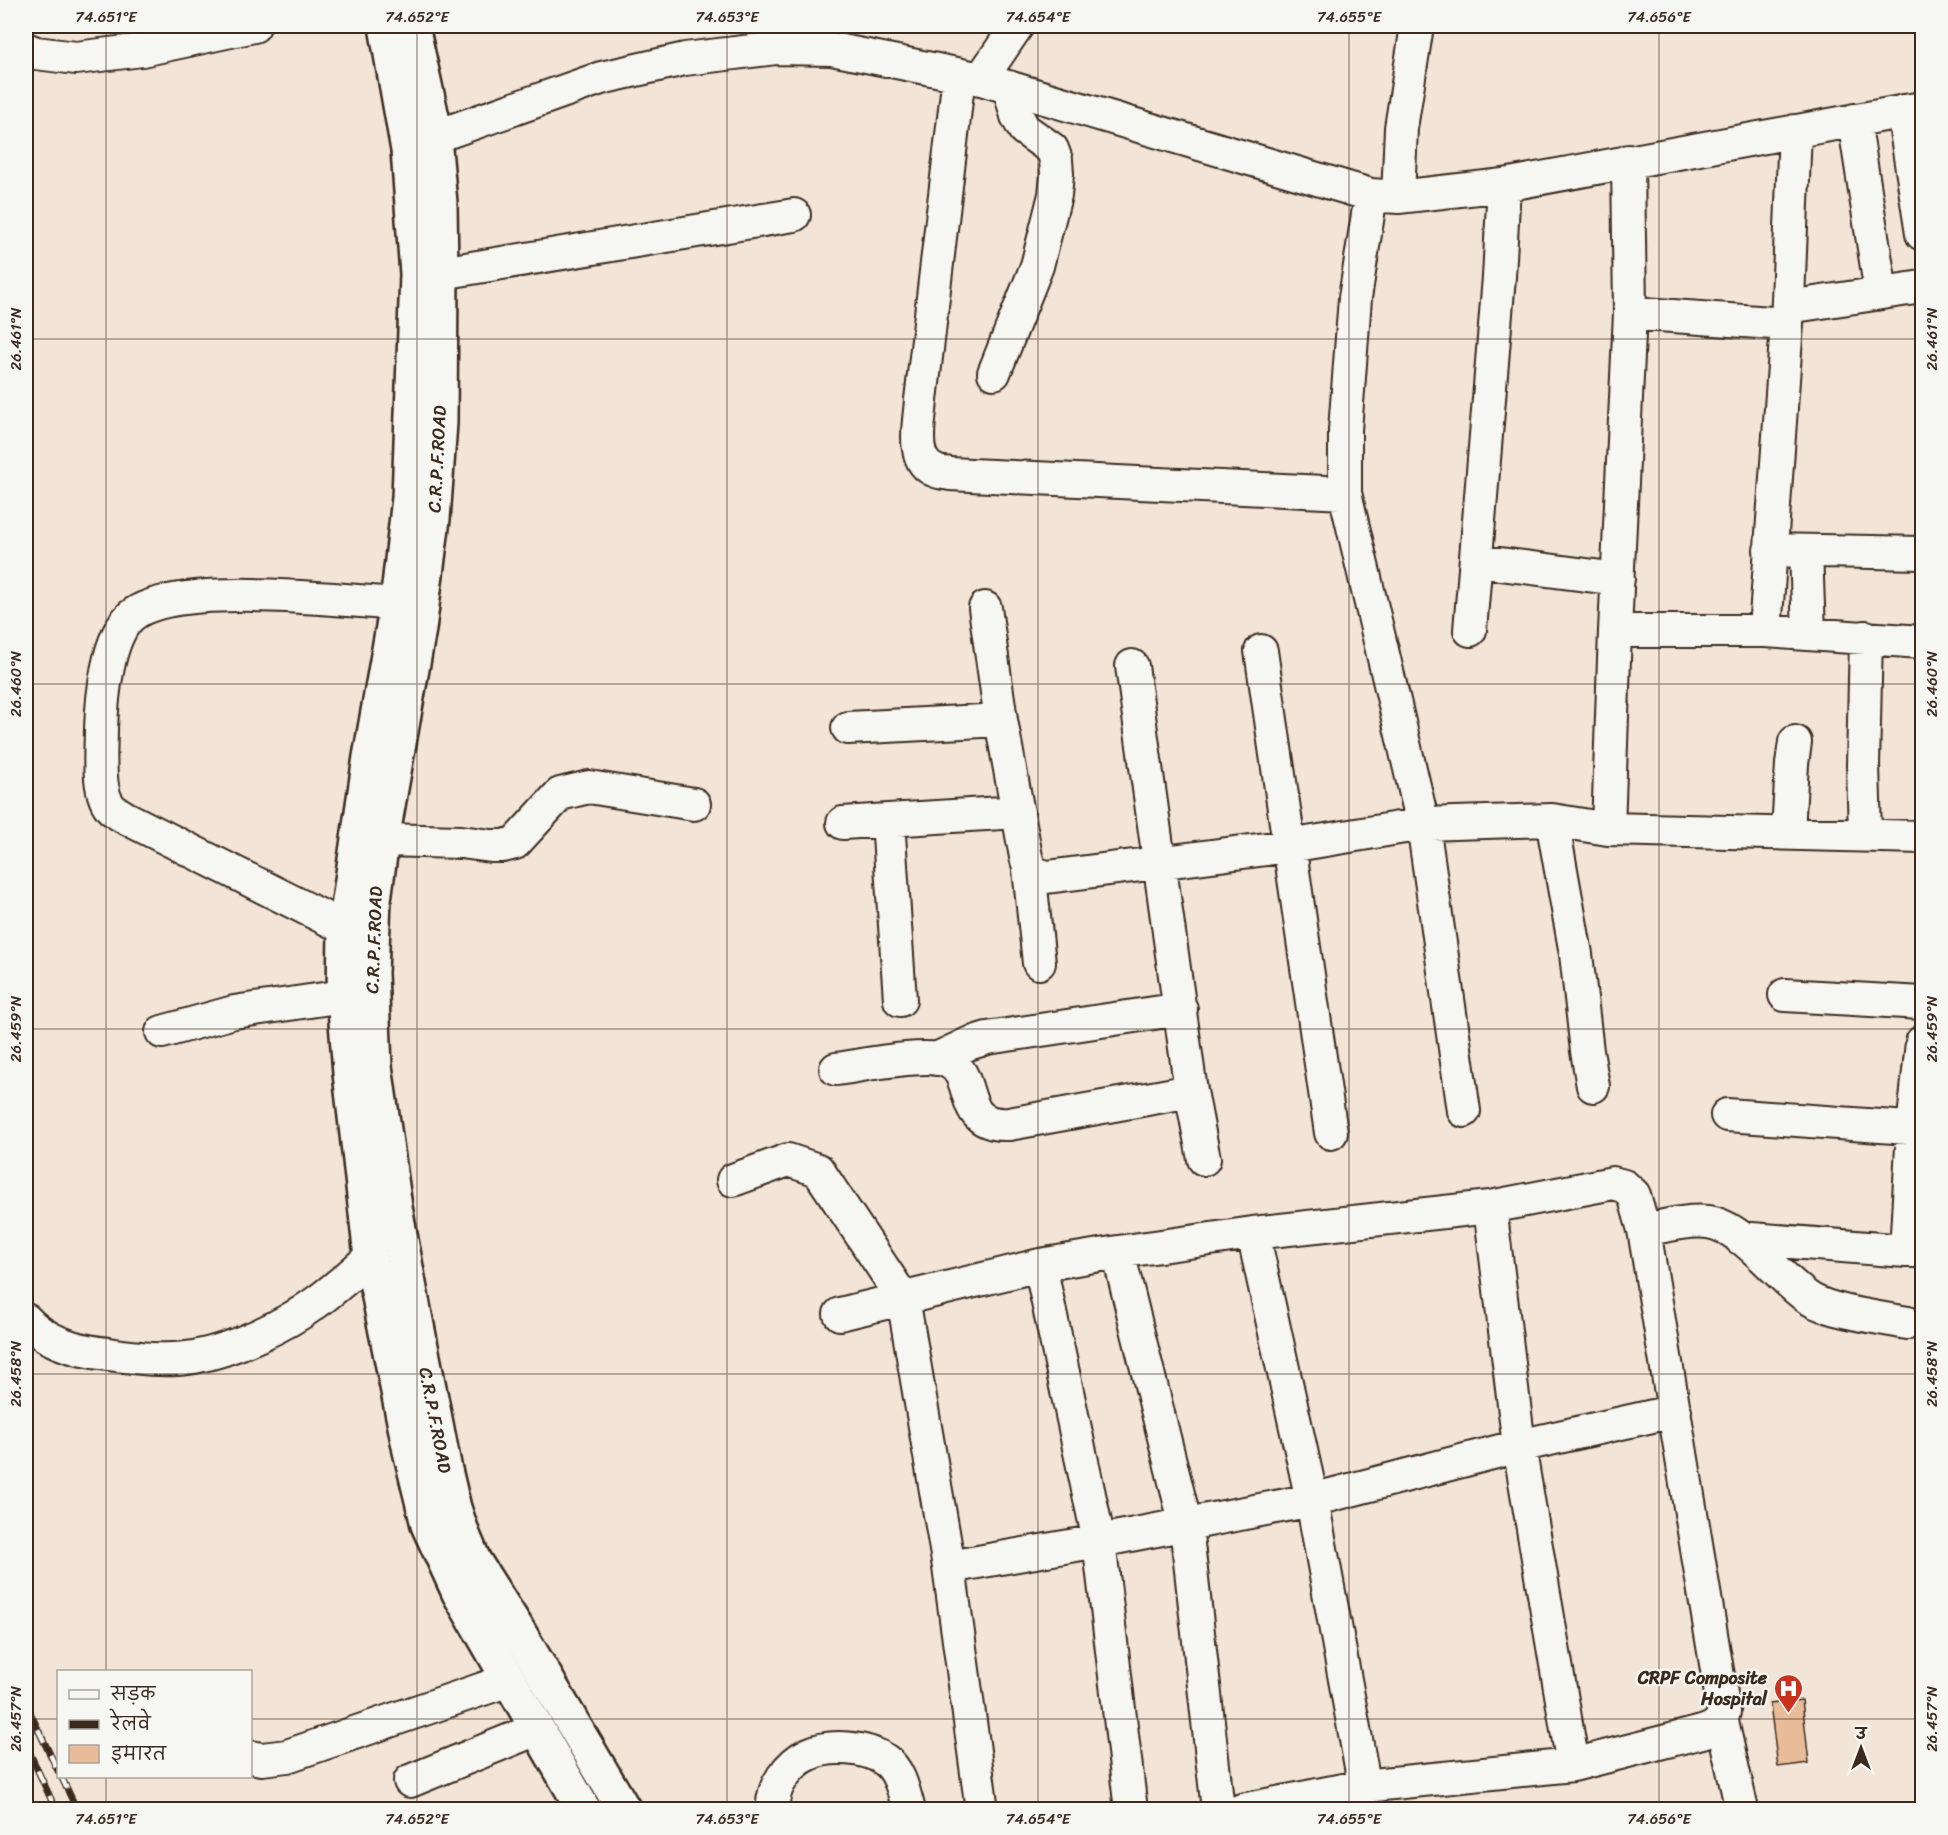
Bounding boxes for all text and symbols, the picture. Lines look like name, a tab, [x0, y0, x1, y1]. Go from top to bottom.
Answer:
text: 74.651°E	[75, 4, 138, 30]
text: 74.652°E	[385, 4, 450, 30]
text: 74.653°E	[695, 4, 760, 30]
text: 74.654°E	[1006, 4, 1072, 30]
text: 74.655°E	[1317, 4, 1383, 30]
text: 74.656°E	[1627, 4, 1692, 30]
text: 26.461°N	[3, 307, 29, 370]
text: 26.461°N	[1919, 307, 1945, 370]
street label: C.R.P.F.ROAD	[418, 404, 456, 513]
text: 26.460°N	[3, 650, 29, 717]
text: 26.460°N	[1919, 650, 1945, 717]
street label: C.R.P.F.ROAD	[356, 886, 392, 994]
text: 26.459°N	[3, 995, 29, 1062]
text: 26.459°N	[1919, 995, 1945, 1062]
text: 26.458°N	[3, 1340, 29, 1407]
text: 26.458°N	[1919, 1340, 1945, 1407]
street label: C.R.P.F.ROAD	[409, 1364, 461, 1476]
place label: CRPF Composite Hospital	[1637, 1662, 1768, 1715]
legend	[57, 1670, 252, 1778]
hospital icon: CRPF Composite Hospital	[1772, 1672, 1804, 1714]
text: सड़क	[110, 1678, 156, 1710]
text: 26.457°N	[3, 1686, 29, 1752]
text: 26.457°N	[1919, 1686, 1945, 1752]
text: रेलवे	[109, 1708, 152, 1740]
north arrow	[1831, 1718, 1891, 1778]
text: उ	[1854, 1719, 1868, 1748]
text: इमारत	[111, 1738, 167, 1770]
text: 74.651°E	[75, 1806, 138, 1832]
text: 74.652°E	[385, 1806, 450, 1832]
text: 74.653°E	[695, 1806, 760, 1832]
text: 74.654°E	[1006, 1806, 1072, 1832]
text: 74.655°E	[1317, 1806, 1383, 1832]
text: 74.656°E	[1627, 1806, 1692, 1832]

